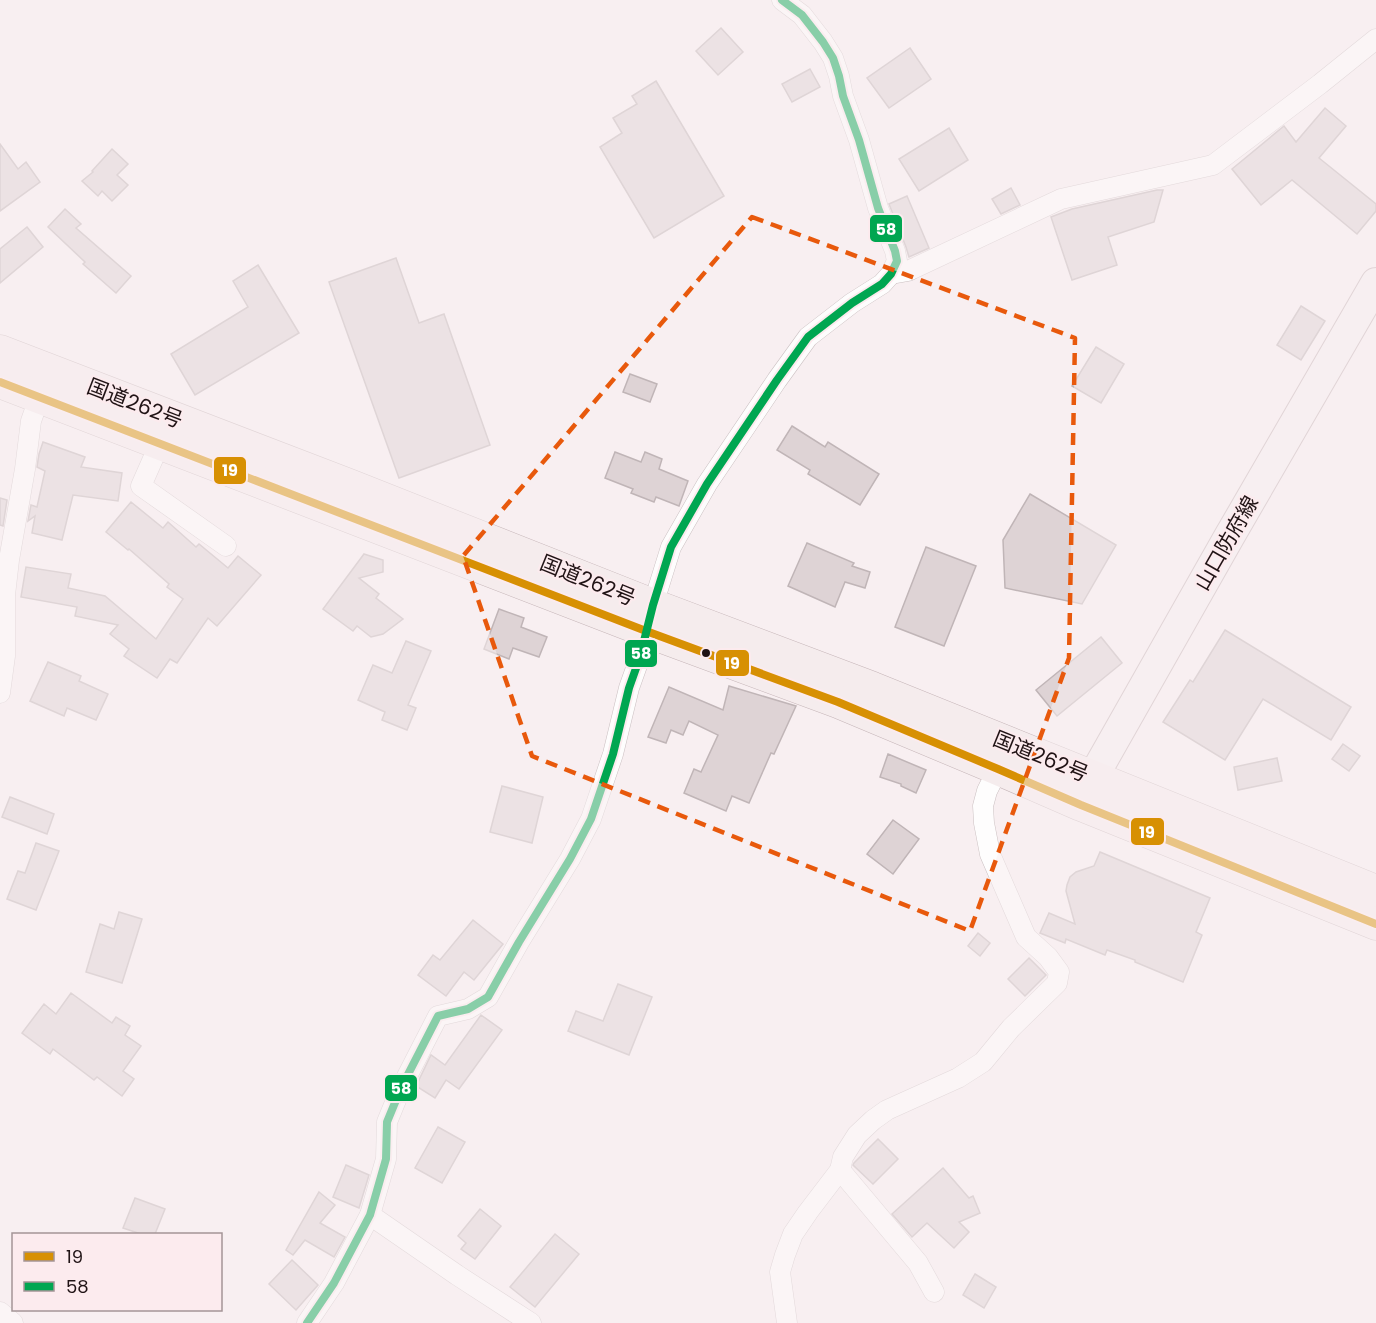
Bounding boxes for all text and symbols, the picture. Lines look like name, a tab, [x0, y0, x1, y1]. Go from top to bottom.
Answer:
line badge: 58	[869, 214, 903, 243]
text: 58	[876, 218, 896, 241]
street label: 国道262号	[83, 371, 187, 435]
line badge: 19	[213, 456, 247, 485]
text: 19	[222, 459, 238, 482]
street label: 山口防府線	[1187, 490, 1265, 596]
street label: 国道262号	[536, 548, 640, 612]
line badge: 58	[624, 639, 658, 668]
text: 58	[631, 642, 651, 665]
unlabelled marker	[700, 647, 712, 659]
line badge: 19	[715, 649, 750, 677]
text: 19	[724, 652, 740, 675]
street label: 国道262号	[989, 724, 1093, 788]
line badge: 19	[1130, 817, 1165, 846]
text: 19	[1139, 821, 1155, 844]
line badge: 58	[384, 1074, 418, 1102]
text: 58	[391, 1077, 411, 1100]
legend	[12, 1233, 222, 1311]
text: 19	[66, 1244, 83, 1269]
text: 58	[66, 1274, 89, 1299]

